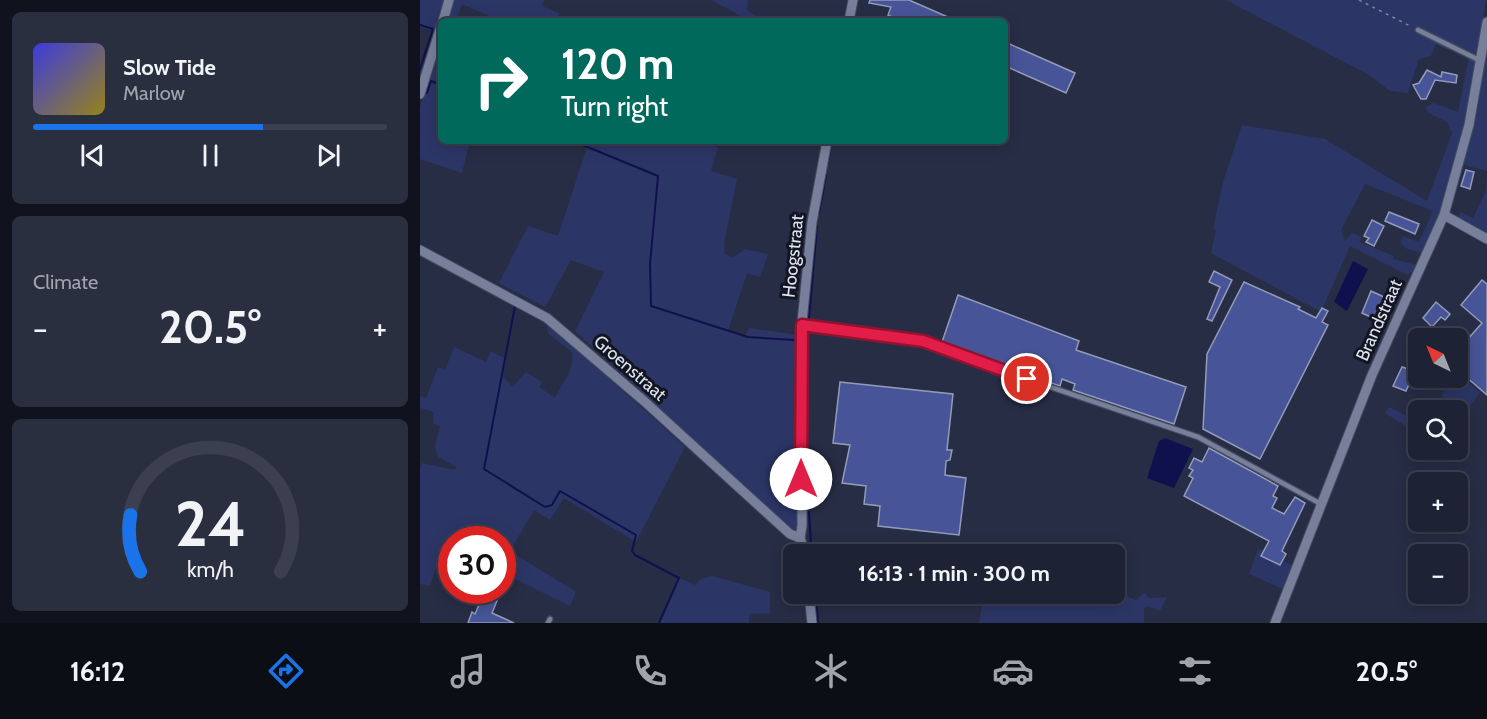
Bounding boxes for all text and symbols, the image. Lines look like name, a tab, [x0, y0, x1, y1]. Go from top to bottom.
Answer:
text: 120 m	[561, 38, 674, 90]
icon: right	[462, 42, 540, 120]
text: Slow Tide	[123, 54, 216, 81]
text: Marlow	[123, 81, 185, 105]
text: Turn right	[561, 90, 668, 123]
icon: previous	[76, 139, 109, 172]
icon: pause	[194, 139, 227, 172]
icon: next	[312, 139, 345, 172]
street label: Hoogstraat	[778, 213, 808, 299]
text: Climate	[33, 270, 98, 294]
street label: Brandstraat	[1351, 276, 1407, 364]
text: 20.5°	[159, 300, 261, 354]
text: −	[33, 308, 48, 348]
text: +	[372, 308, 387, 348]
north arrow	[1408, 328, 1468, 388]
map controls	[1408, 328, 1468, 604]
street label: Groenstraat	[589, 331, 671, 405]
pin	[1001, 353, 1052, 404]
icon: arrive	[1010, 362, 1043, 395]
button: search	[1408, 400, 1468, 460]
position arrow	[769, 447, 833, 511]
button: +	[1408, 472, 1468, 532]
text: 24	[174, 486, 246, 562]
speed limit sign: 30	[438, 526, 516, 604]
button: −	[1408, 544, 1468, 604]
text: km/h	[187, 557, 233, 583]
text: 16:13 · 1 min · 300 m	[858, 560, 1050, 587]
icon: directions	[265, 650, 307, 692]
icon: music	[447, 650, 489, 692]
icon: phone	[629, 650, 671, 692]
icon: climate	[810, 650, 852, 692]
icon: car	[992, 650, 1034, 692]
icon: filters	[1174, 650, 1216, 692]
text: 16:12	[70, 655, 125, 688]
text: 20.5°	[1356, 655, 1417, 688]

